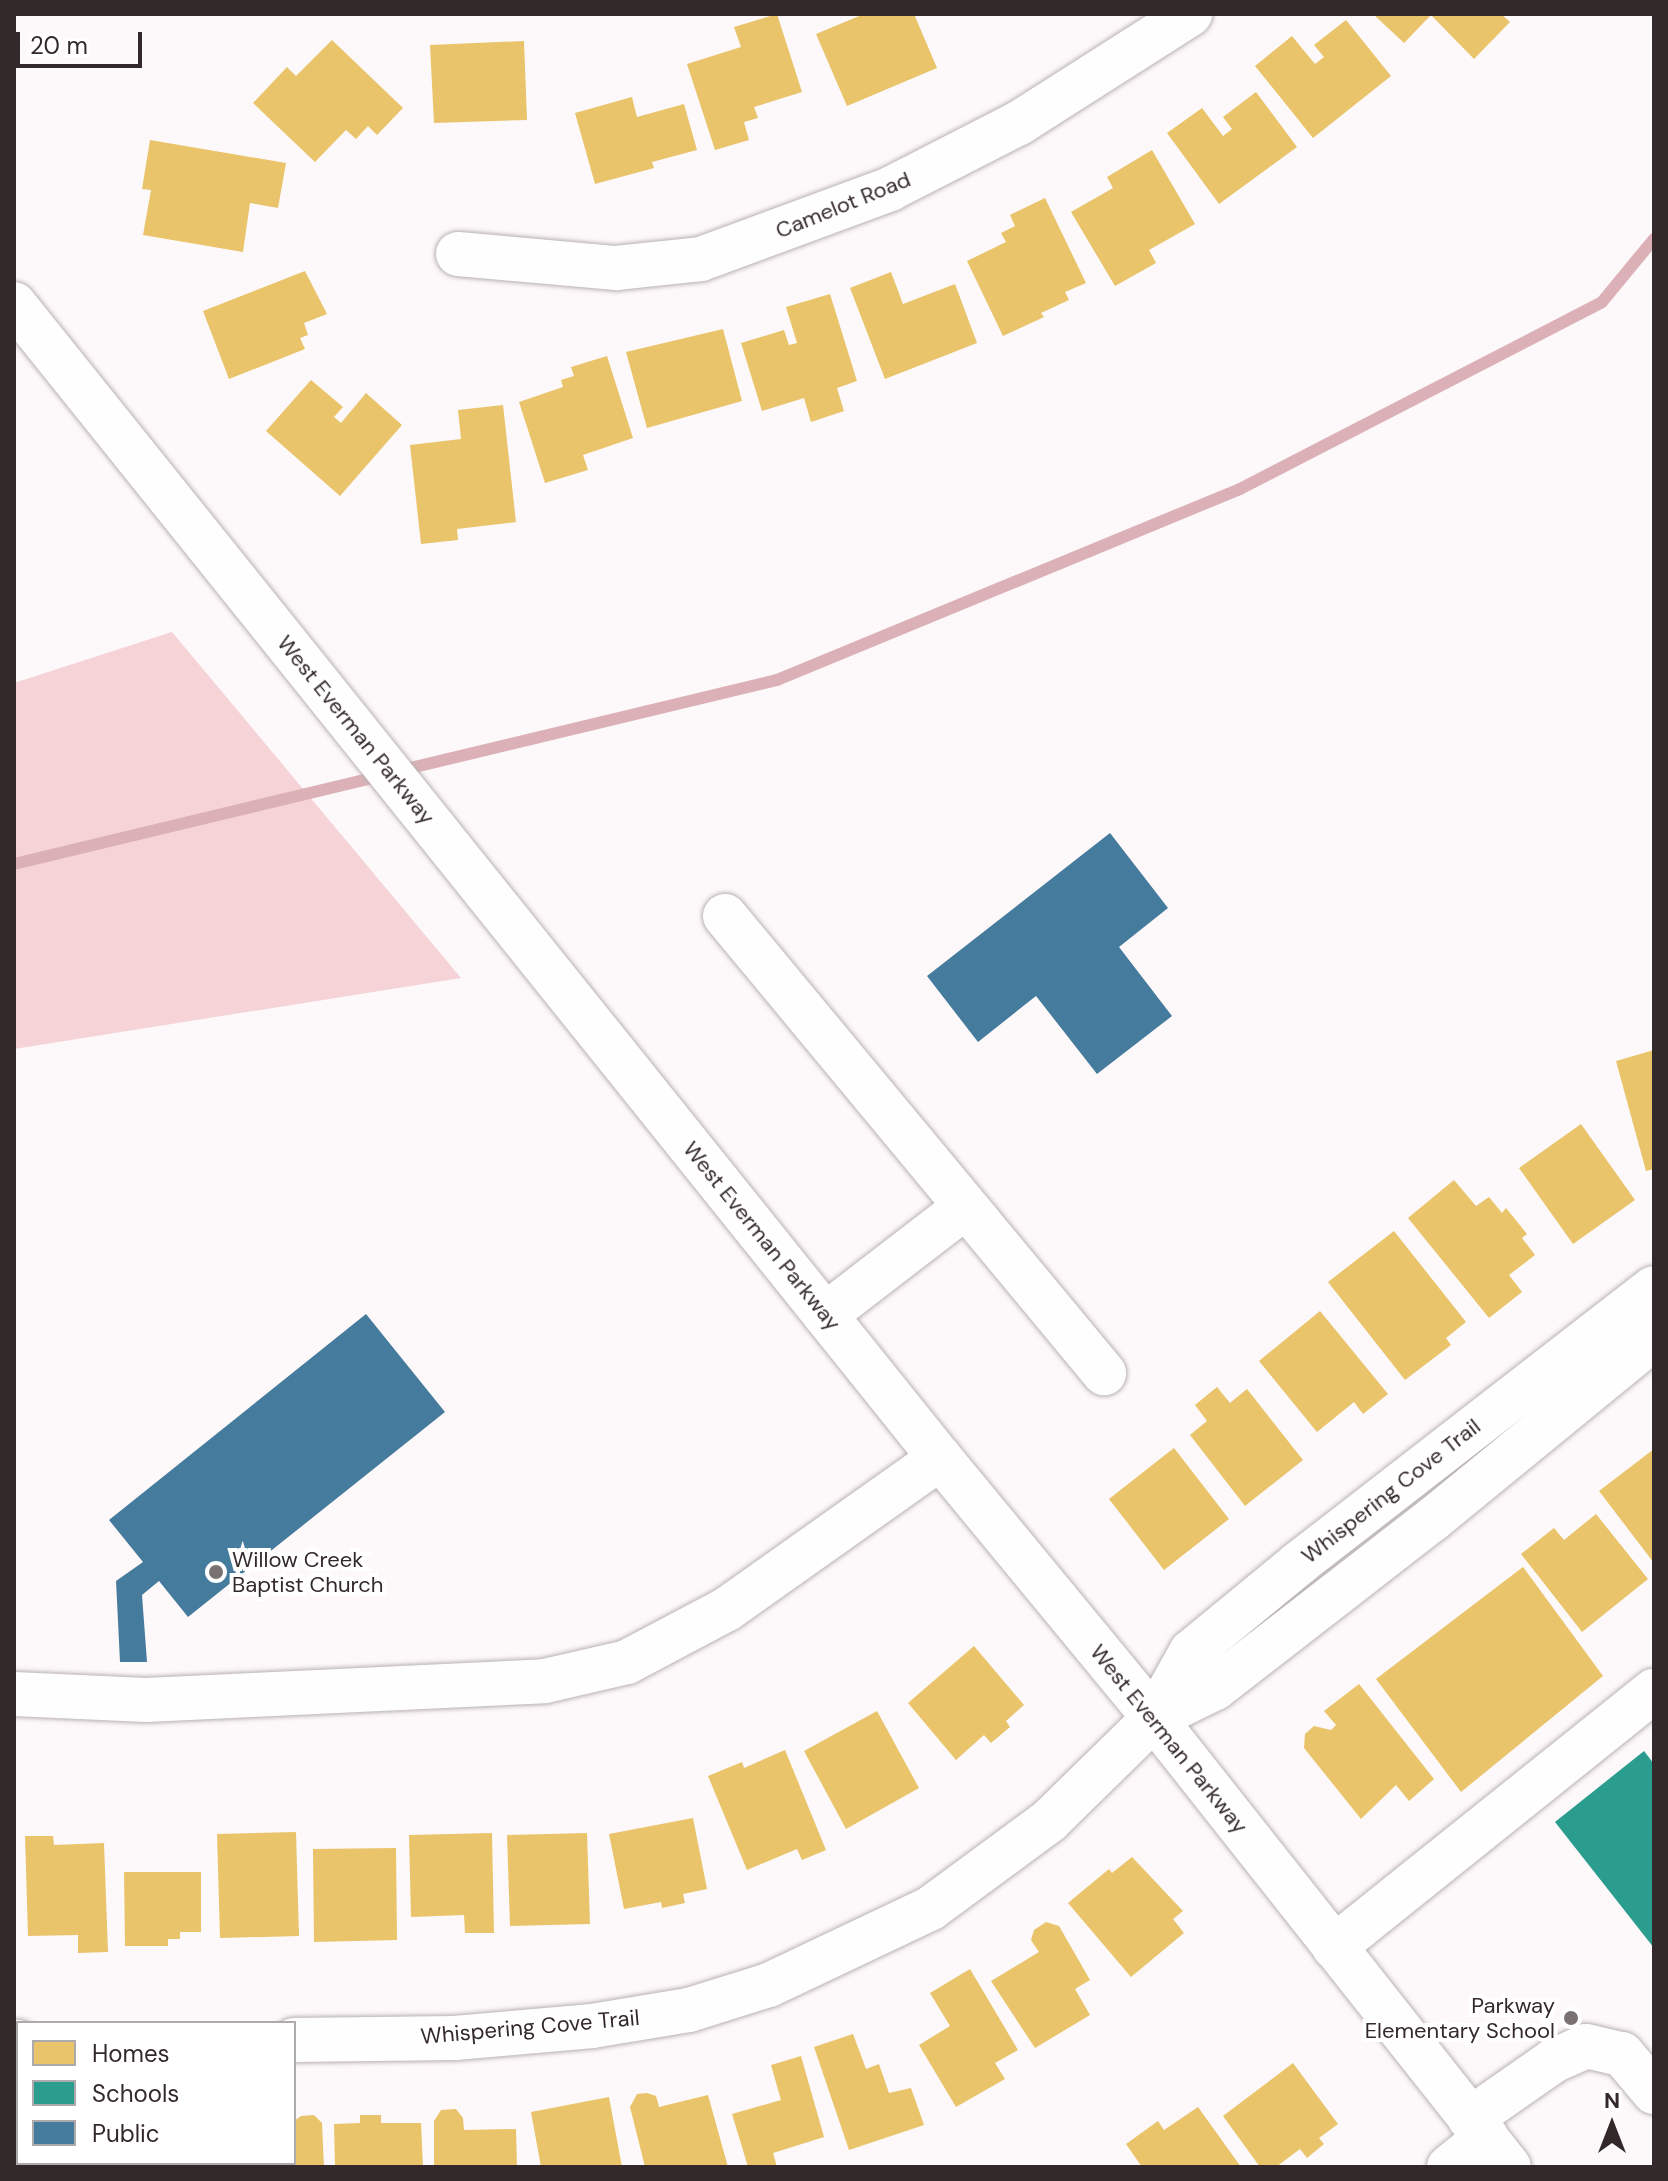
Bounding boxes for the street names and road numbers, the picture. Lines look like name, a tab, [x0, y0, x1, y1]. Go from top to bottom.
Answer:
street label: Camelot Road	[772, 166, 914, 244]
street label: West Everman Parkway	[272, 630, 440, 830]
street label: West Everman Parkway	[678, 1136, 846, 1336]
street label: Whispering Cove Trail	[1296, 1413, 1486, 1569]
street label: West Everman Parkway	[1085, 1639, 1253, 1839]
street label: Whispering Cove Trail	[419, 2004, 641, 2050]

